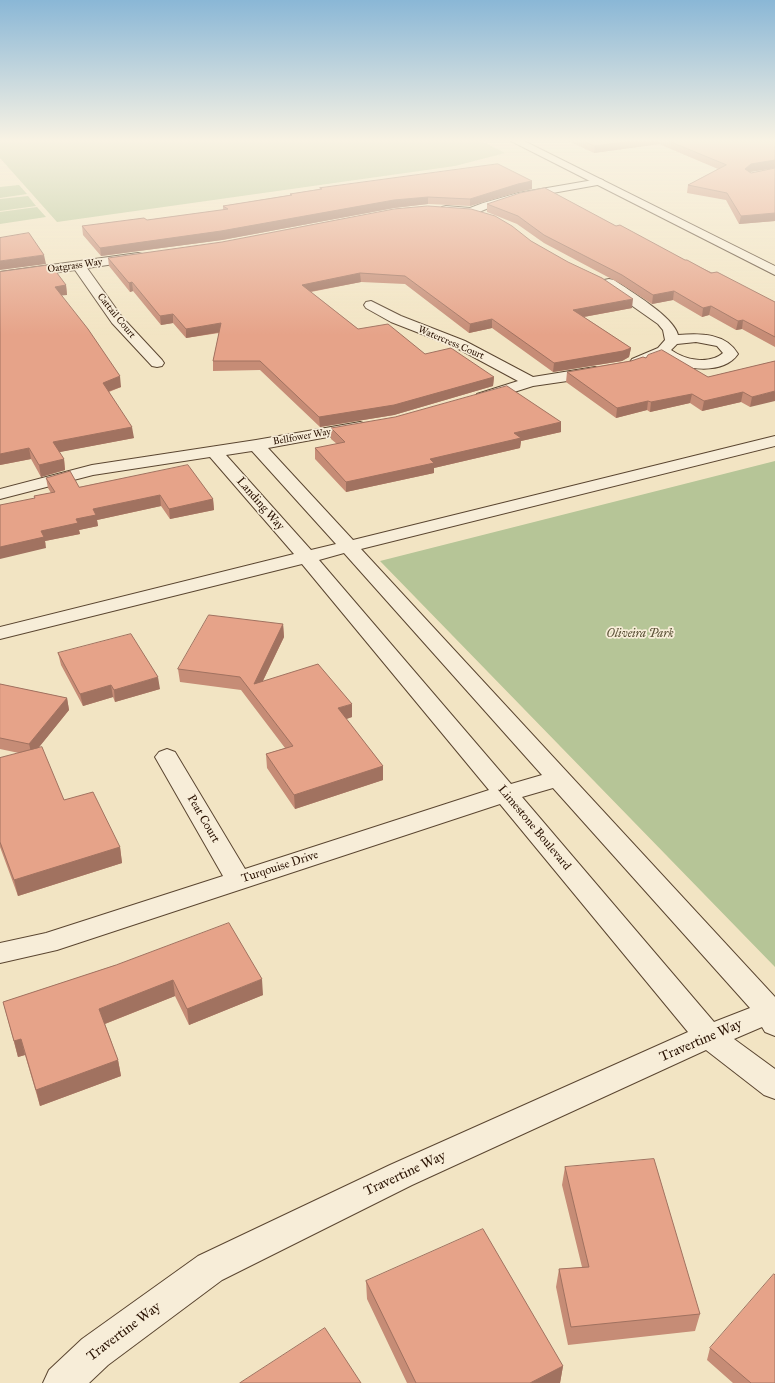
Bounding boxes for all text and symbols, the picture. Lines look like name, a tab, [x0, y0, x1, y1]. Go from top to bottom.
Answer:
street label: Oatgrass Way	[47, 256, 103, 276]
street label: Cattail Court	[94, 291, 138, 341]
street label: Watercress Court	[416, 324, 486, 362]
street label: Bellfower Way	[272, 426, 332, 448]
street label: Landing Way	[233, 474, 287, 534]
park label: Oliveira Park	[606, 627, 674, 641]
street label: Limestone Boulevard	[494, 783, 574, 873]
street label: Peat Court	[184, 792, 222, 846]
street label: Turqouise Drive	[240, 848, 320, 886]
street label: Travertine Way	[657, 1016, 745, 1066]
street label: Travertine Way	[362, 1148, 448, 1200]
street label: Travertine Way	[84, 1299, 164, 1365]

